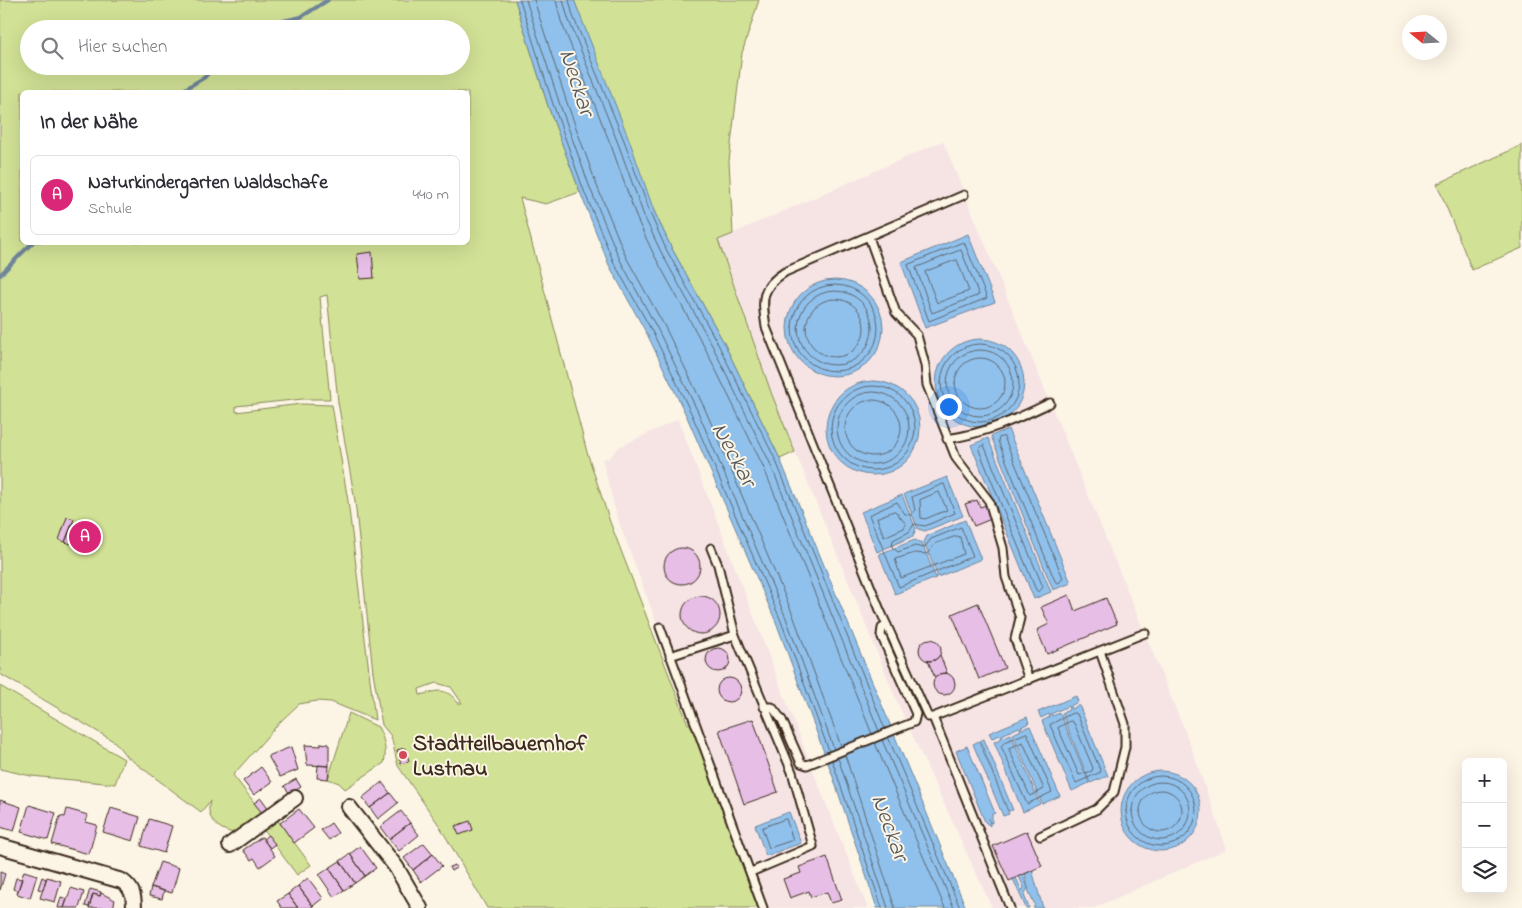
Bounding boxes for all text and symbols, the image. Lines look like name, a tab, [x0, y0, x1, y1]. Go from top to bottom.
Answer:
north arrow	[1402, 15, 1447, 60]
search box	[20, 20, 470, 75]
icon: search	[38, 34, 66, 62]
text: Hier suchen	[78, 34, 167, 61]
water label: Neckar	[548, 45, 604, 123]
text: In der Nähe	[40, 108, 138, 138]
text: Naturkindergarten Waldschafe	[88, 170, 328, 197]
text: A	[52, 183, 62, 207]
text: 440 m	[412, 183, 449, 207]
text: Schule	[88, 197, 132, 221]
your location	[936, 394, 962, 420]
water label: Neckar	[701, 417, 766, 496]
pin: A	[69, 518, 101, 556]
place label: Stadtteilbauernhof Lustnau	[413, 729, 587, 786]
marker: Stadtteilbauernhof Lustnau	[397, 749, 409, 761]
map controls	[1462, 758, 1507, 893]
button: +	[1462, 758, 1507, 803]
water label: Neckar	[860, 790, 918, 868]
button: −	[1462, 803, 1507, 848]
button: layers	[1462, 848, 1507, 893]

